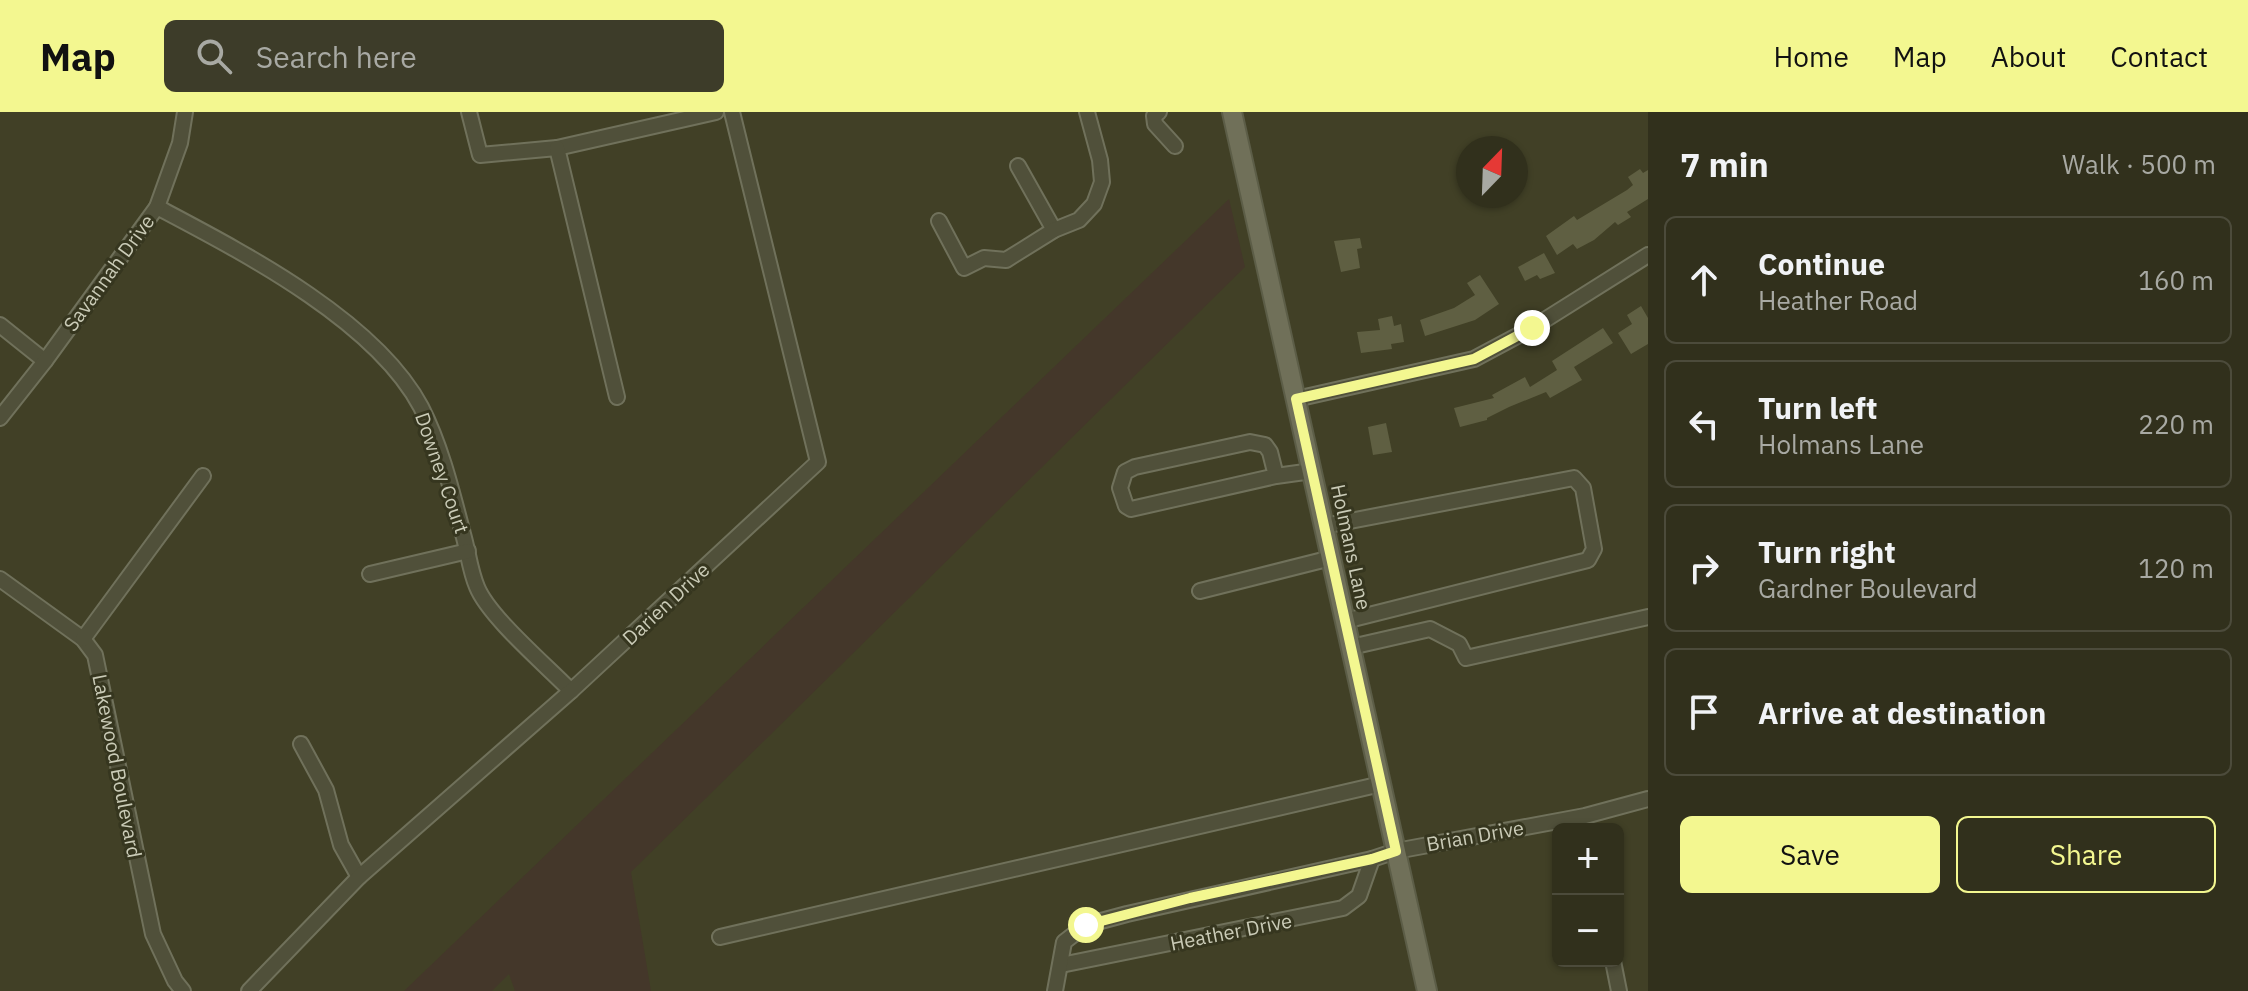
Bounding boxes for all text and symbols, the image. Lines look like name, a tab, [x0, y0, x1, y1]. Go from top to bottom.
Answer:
search box	[164, 20, 724, 92]
text: Map	[40, 32, 116, 81]
icon: search	[192, 34, 236, 78]
text: Search here	[256, 37, 417, 76]
text: Home	[1773, 38, 1849, 75]
text: Map	[1893, 38, 1947, 75]
text: About	[1991, 38, 2066, 75]
text: Contact	[2110, 38, 2208, 75]
north arrow	[1456, 136, 1528, 208]
text: 7 min	[1680, 142, 1769, 186]
text: Walk · 500 m	[2062, 147, 2216, 181]
street label: Savannah Drive	[57, 209, 160, 337]
text: Continue	[1758, 244, 1885, 283]
icon: ahead	[1682, 258, 1726, 302]
text: 160 m	[2138, 263, 2214, 297]
text: Heather Road	[1758, 283, 1918, 317]
route end	[1514, 310, 1550, 346]
text: Turn left	[1758, 388, 1877, 427]
icon: left	[1682, 402, 1726, 446]
text: 220 m	[2138, 407, 2214, 441]
street label: Downey Court	[409, 409, 476, 537]
text: Holmans Lane	[1758, 427, 1924, 461]
street label: Holmans Lane	[1325, 482, 1378, 612]
text: Turn right	[1758, 532, 1896, 571]
icon: right	[1682, 546, 1726, 590]
text: 120 m	[2138, 551, 2214, 585]
street label: Darien Drive	[616, 556, 715, 651]
text: Gardner Boulevard	[1758, 571, 1978, 605]
street label: Lakewood Boulevard	[86, 672, 149, 860]
icon: arrive	[1682, 690, 1726, 734]
text: Arrive at destination	[1758, 693, 2046, 732]
street label: Brian Drive	[1424, 814, 1526, 857]
button: Save	[1680, 816, 1940, 893]
button: Share	[1956, 816, 2216, 893]
map controls	[1552, 823, 1624, 967]
button: +	[1552, 823, 1624, 895]
button: −	[1552, 895, 1624, 967]
street label: Heather Drive	[1168, 906, 1294, 957]
route start	[1068, 907, 1104, 943]

